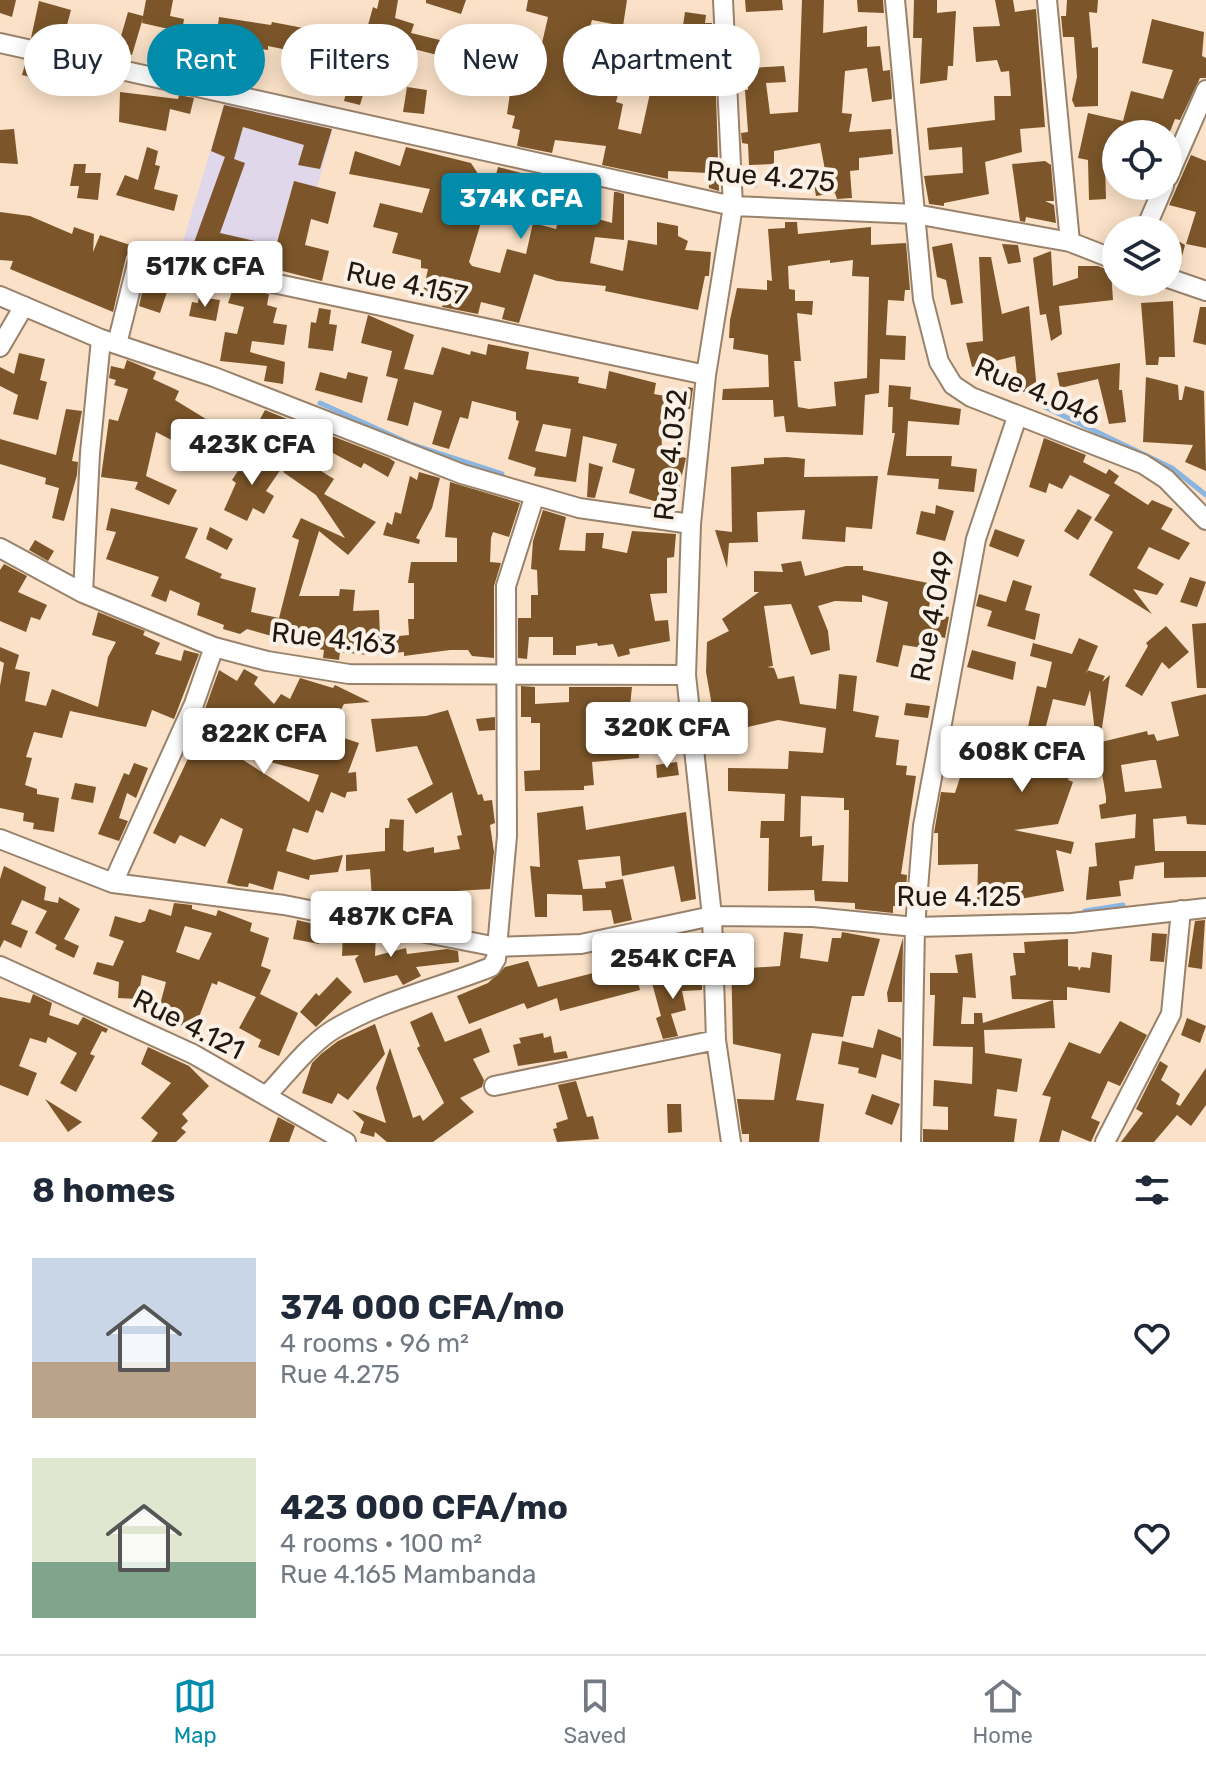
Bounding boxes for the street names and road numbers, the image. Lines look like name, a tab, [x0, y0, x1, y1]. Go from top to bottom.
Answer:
street label: Rue 4.275	[705, 154, 837, 199]
street label: Rue 4.157	[343, 255, 470, 312]
street label: Rue 4.046	[970, 350, 1106, 433]
street label: Rue 4.032	[647, 388, 694, 523]
street label: Rue 4.049	[904, 548, 961, 684]
street label: Rue 4.163	[270, 616, 398, 661]
street label: Rue 4.125	[897, 880, 1021, 913]
street label: Rue 4.121	[128, 982, 250, 1066]

